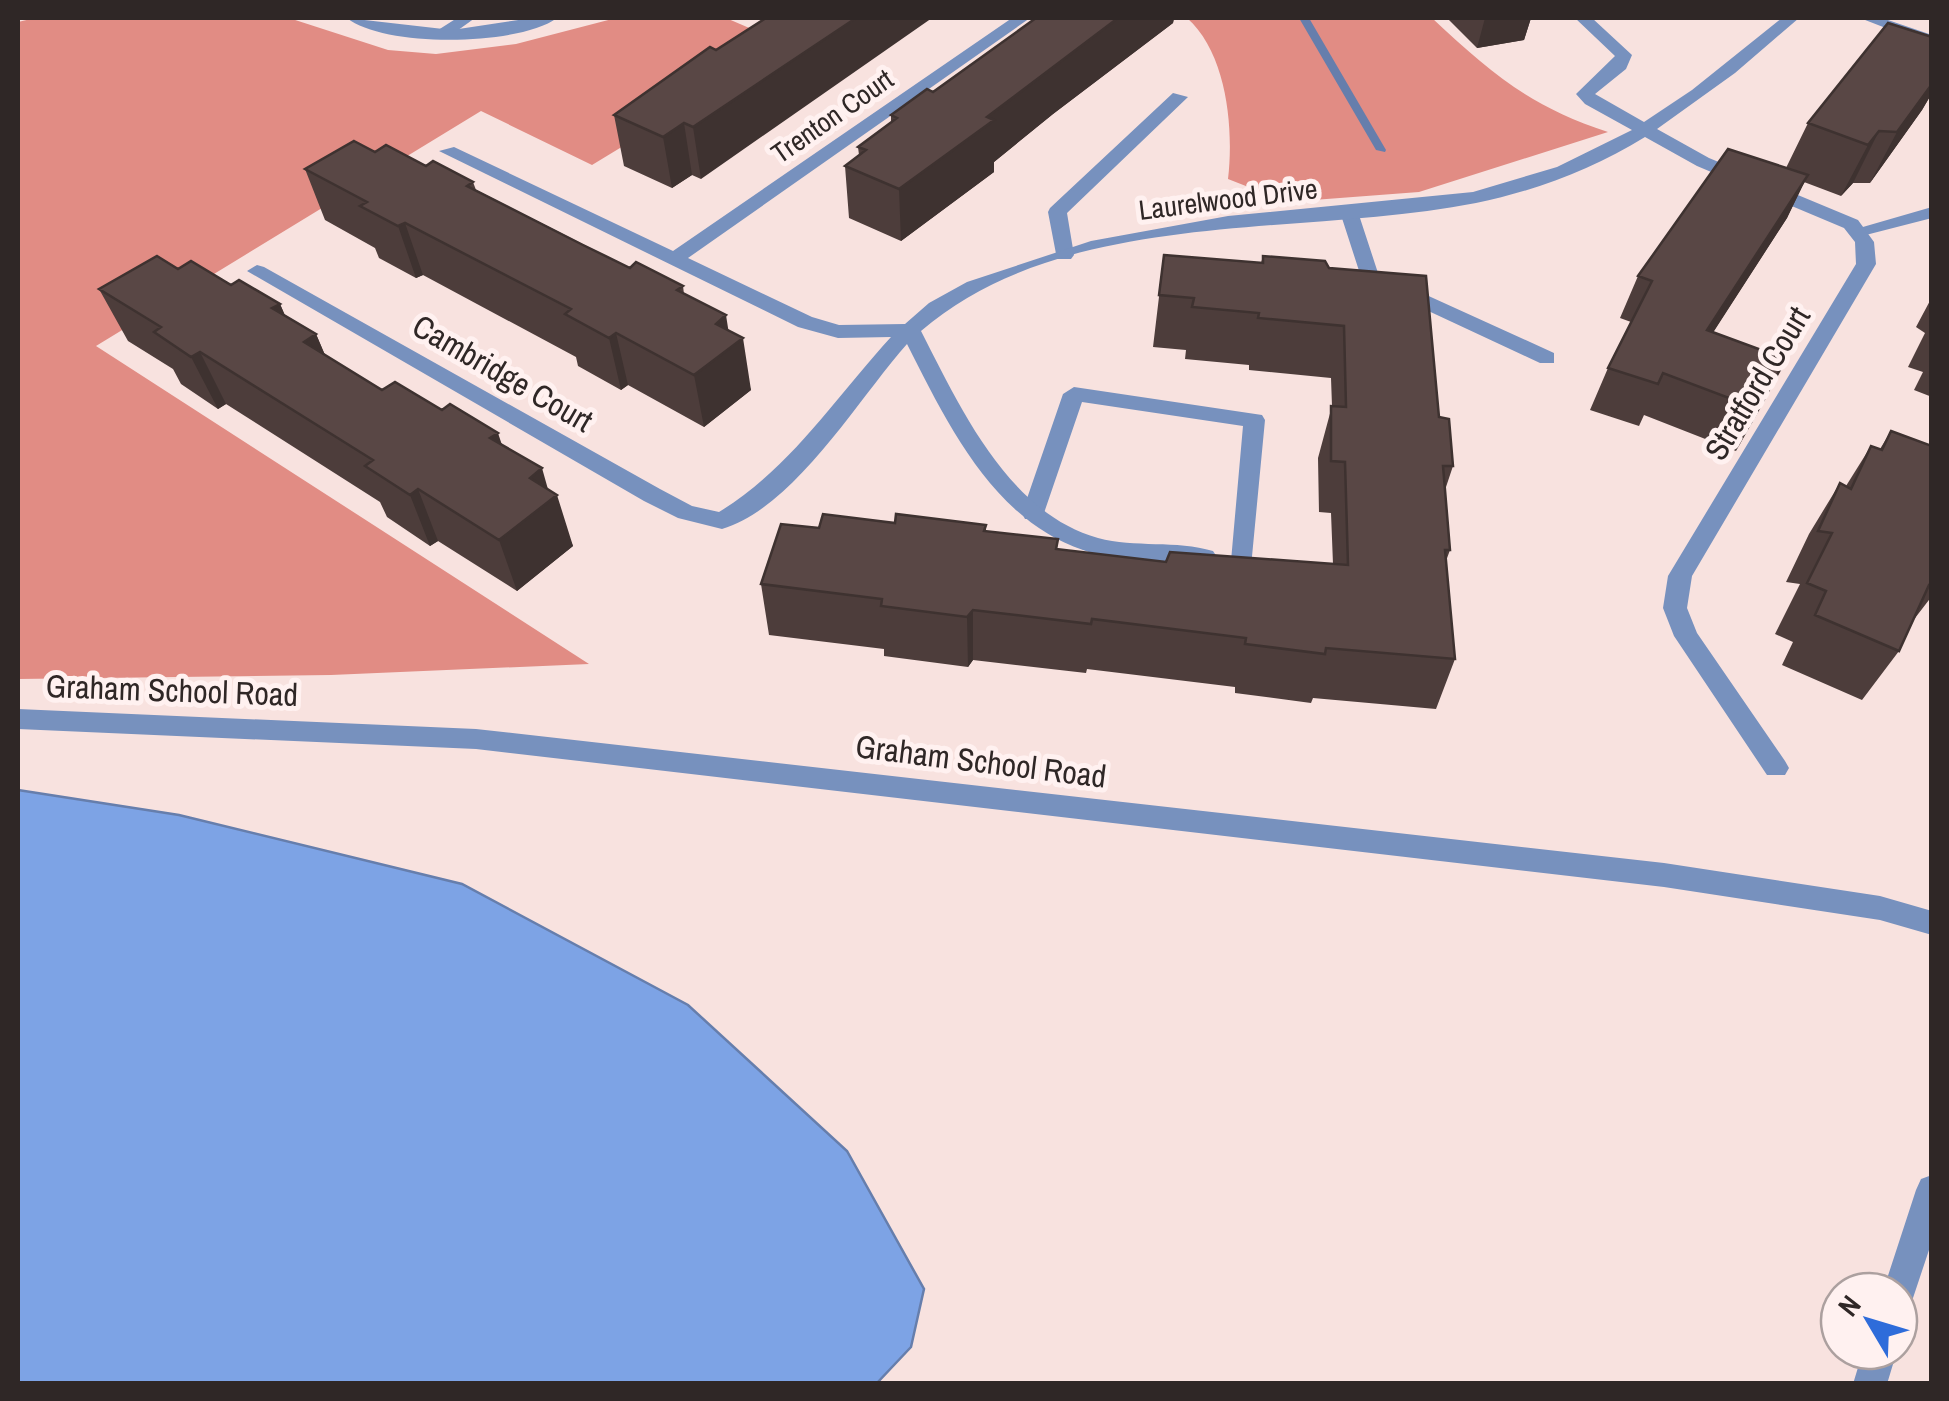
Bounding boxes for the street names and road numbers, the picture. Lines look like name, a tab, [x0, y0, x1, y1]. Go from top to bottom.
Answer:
street label: Trenton Court	[763, 60, 901, 172]
street label: Laurelwood Drive	[1136, 169, 1320, 229]
street label: Stratford Court	[1694, 298, 1820, 468]
street label: Cambridge Court	[405, 304, 601, 442]
street label: Graham School Road	[45, 664, 299, 716]
street label: Graham School Road	[853, 724, 1109, 798]

